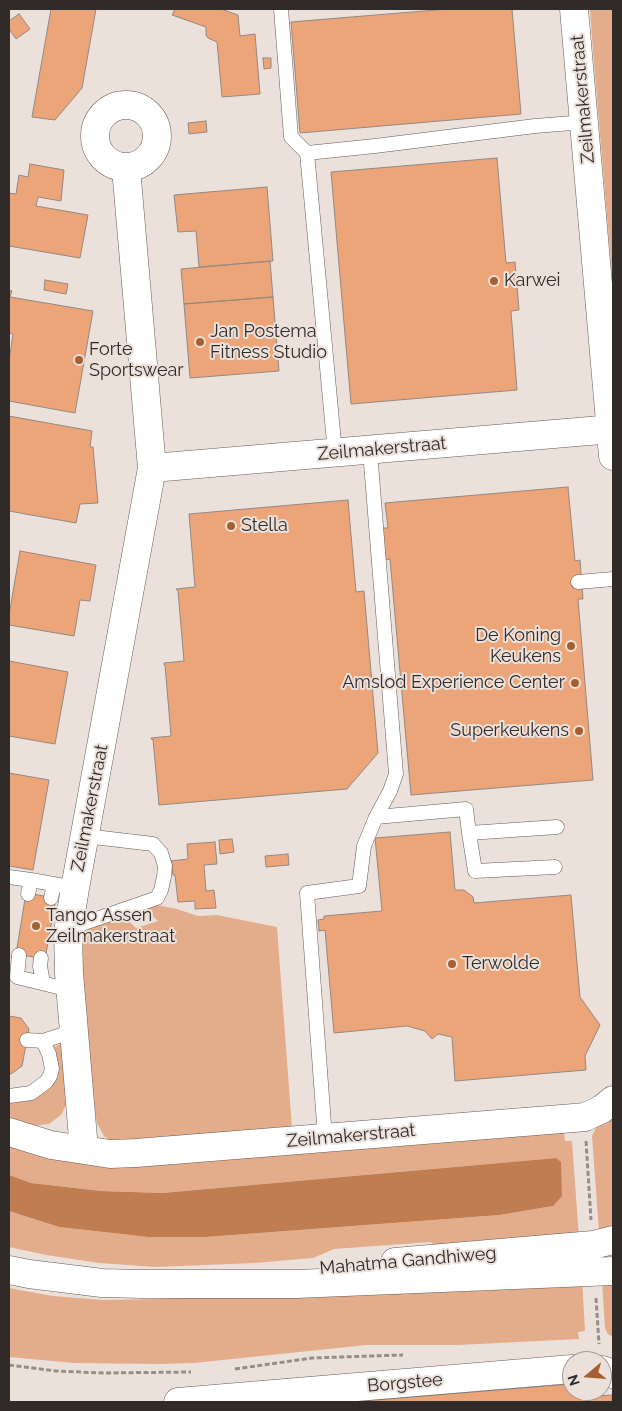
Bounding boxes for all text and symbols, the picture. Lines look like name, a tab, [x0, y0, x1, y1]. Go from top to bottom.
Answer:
street label: Zeilmakerstraat	[567, 34, 599, 164]
place label: Karwei	[504, 270, 560, 292]
marker: Karwei	[488, 275, 500, 287]
place label: Jan Postema Fitness Studio	[210, 321, 327, 364]
marker: Jan Postema Fitness Studio	[194, 336, 206, 348]
place label: Forte Sportswear	[89, 339, 184, 382]
marker: Forte Sportswear	[73, 354, 85, 366]
street label: Zeilmakerstraat	[317, 433, 447, 465]
place label: Stella	[241, 515, 288, 537]
marker: Stella	[225, 520, 237, 532]
place label: De Koning Keukens	[475, 625, 561, 668]
marker: De Koning Keukens	[565, 640, 577, 652]
place label: Amslod Experience Center	[342, 672, 565, 694]
marker: Amslod Experience Center	[569, 677, 581, 689]
place label: Superkeukens	[450, 720, 569, 742]
marker: Superkeukens	[573, 725, 585, 737]
street label: Zeilmakerstraat	[67, 742, 113, 874]
place label: Tango Assen Zeilmakerstraat	[46, 905, 175, 948]
marker: Tango Assen Zeilmakerstraat	[30, 920, 42, 932]
place label: Terwolde	[462, 953, 540, 975]
marker: Terwolde	[446, 958, 458, 970]
street label: Zeilmakerstraat	[286, 1120, 416, 1152]
street label: Mahatma Gandhiweg	[319, 1243, 497, 1279]
north arrow	[562, 1351, 612, 1401]
street label: Borgstee	[366, 1369, 444, 1397]
text: N	[564, 1373, 583, 1388]

